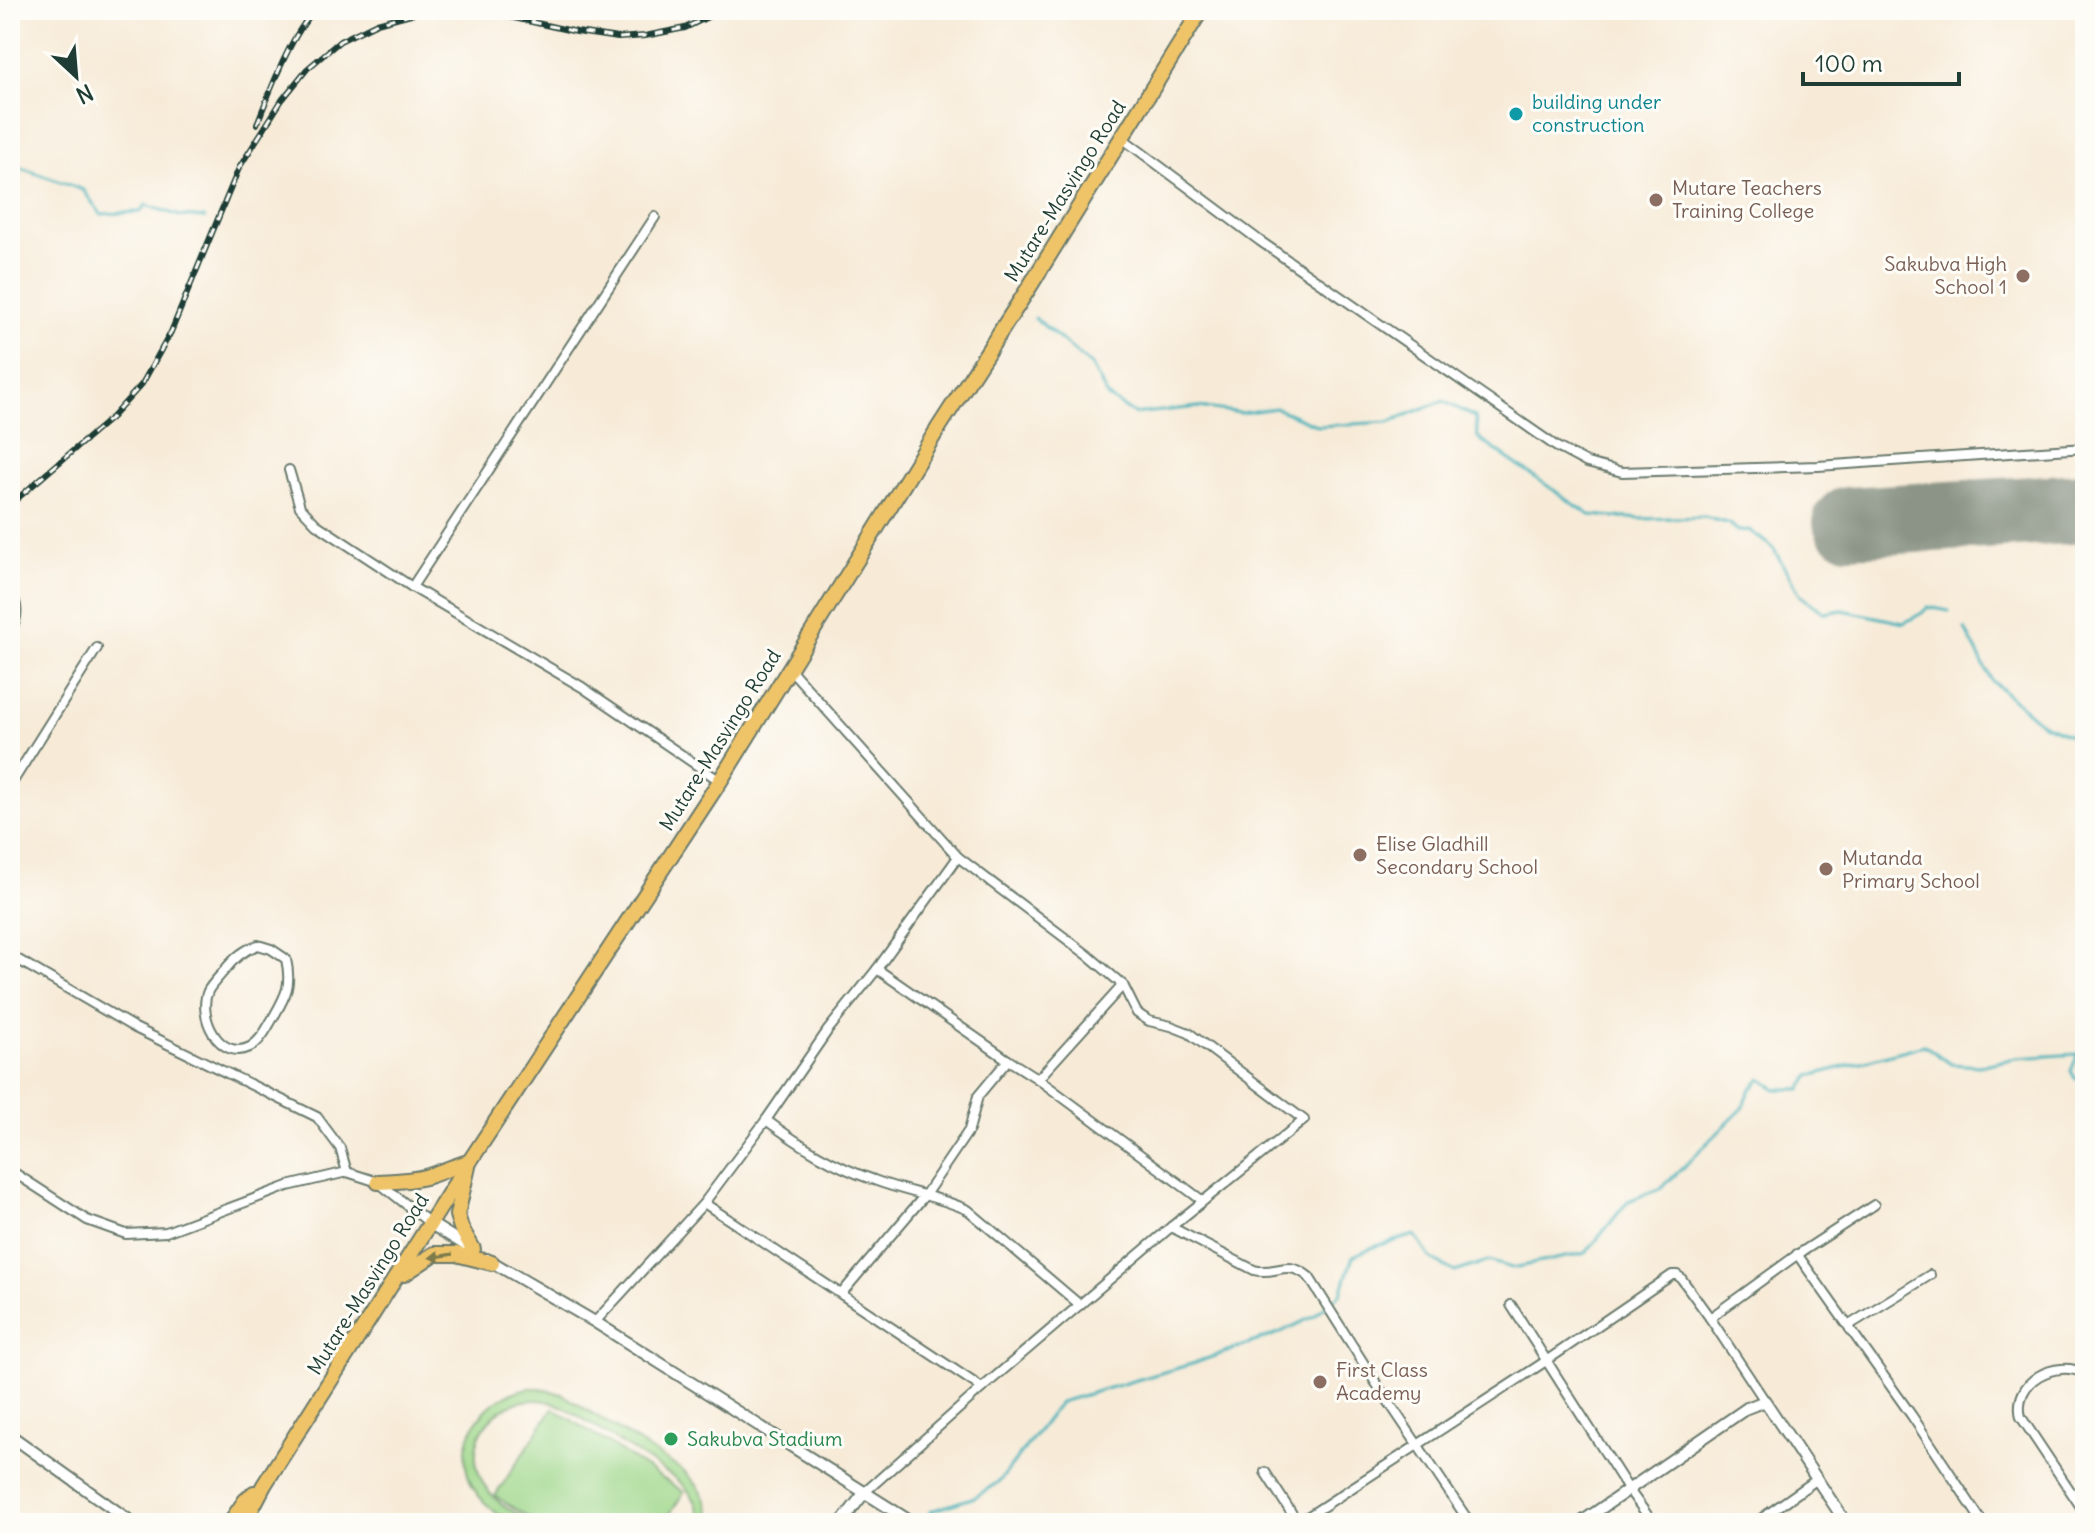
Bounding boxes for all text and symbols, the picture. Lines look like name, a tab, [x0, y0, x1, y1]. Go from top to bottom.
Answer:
north arrow	[36, 36, 116, 116]
scale bar	[1803, 36, 1959, 86]
text: 100 m	[1815, 48, 1883, 78]
text: N	[72, 78, 98, 110]
place label: building under construction	[1532, 89, 1661, 137]
street label: Mutare-Masvingo Road	[999, 95, 1131, 286]
marker: building under construction	[1507, 105, 1525, 123]
place label: Mutare Teachers Training College	[1672, 175, 1822, 223]
marker: Mutare Teachers Training College	[1647, 191, 1665, 209]
place label: Sakubva High School 1	[1884, 251, 2007, 299]
marker: Sakubva High School 1	[2014, 267, 2032, 285]
street label: Mutare-Masvingo Road	[654, 644, 786, 835]
place label: Elise Gladhill Secondary School	[1376, 831, 1538, 879]
place label: Mutanda Primary School	[1842, 845, 1980, 893]
marker: Elise Gladhill Secondary School	[1351, 846, 1369, 864]
marker: Mutanda Primary School	[1817, 860, 1835, 878]
street label: Mutare-Masvingo Road	[302, 1188, 434, 1379]
one-way arrow	[428, 1250, 453, 1263]
place label: First Class Academy	[1336, 1357, 1428, 1405]
marker: First Class Academy	[1311, 1373, 1329, 1391]
place label: Sakubva Stadium	[687, 1426, 843, 1451]
marker: Sakubva Stadium	[662, 1430, 680, 1448]

